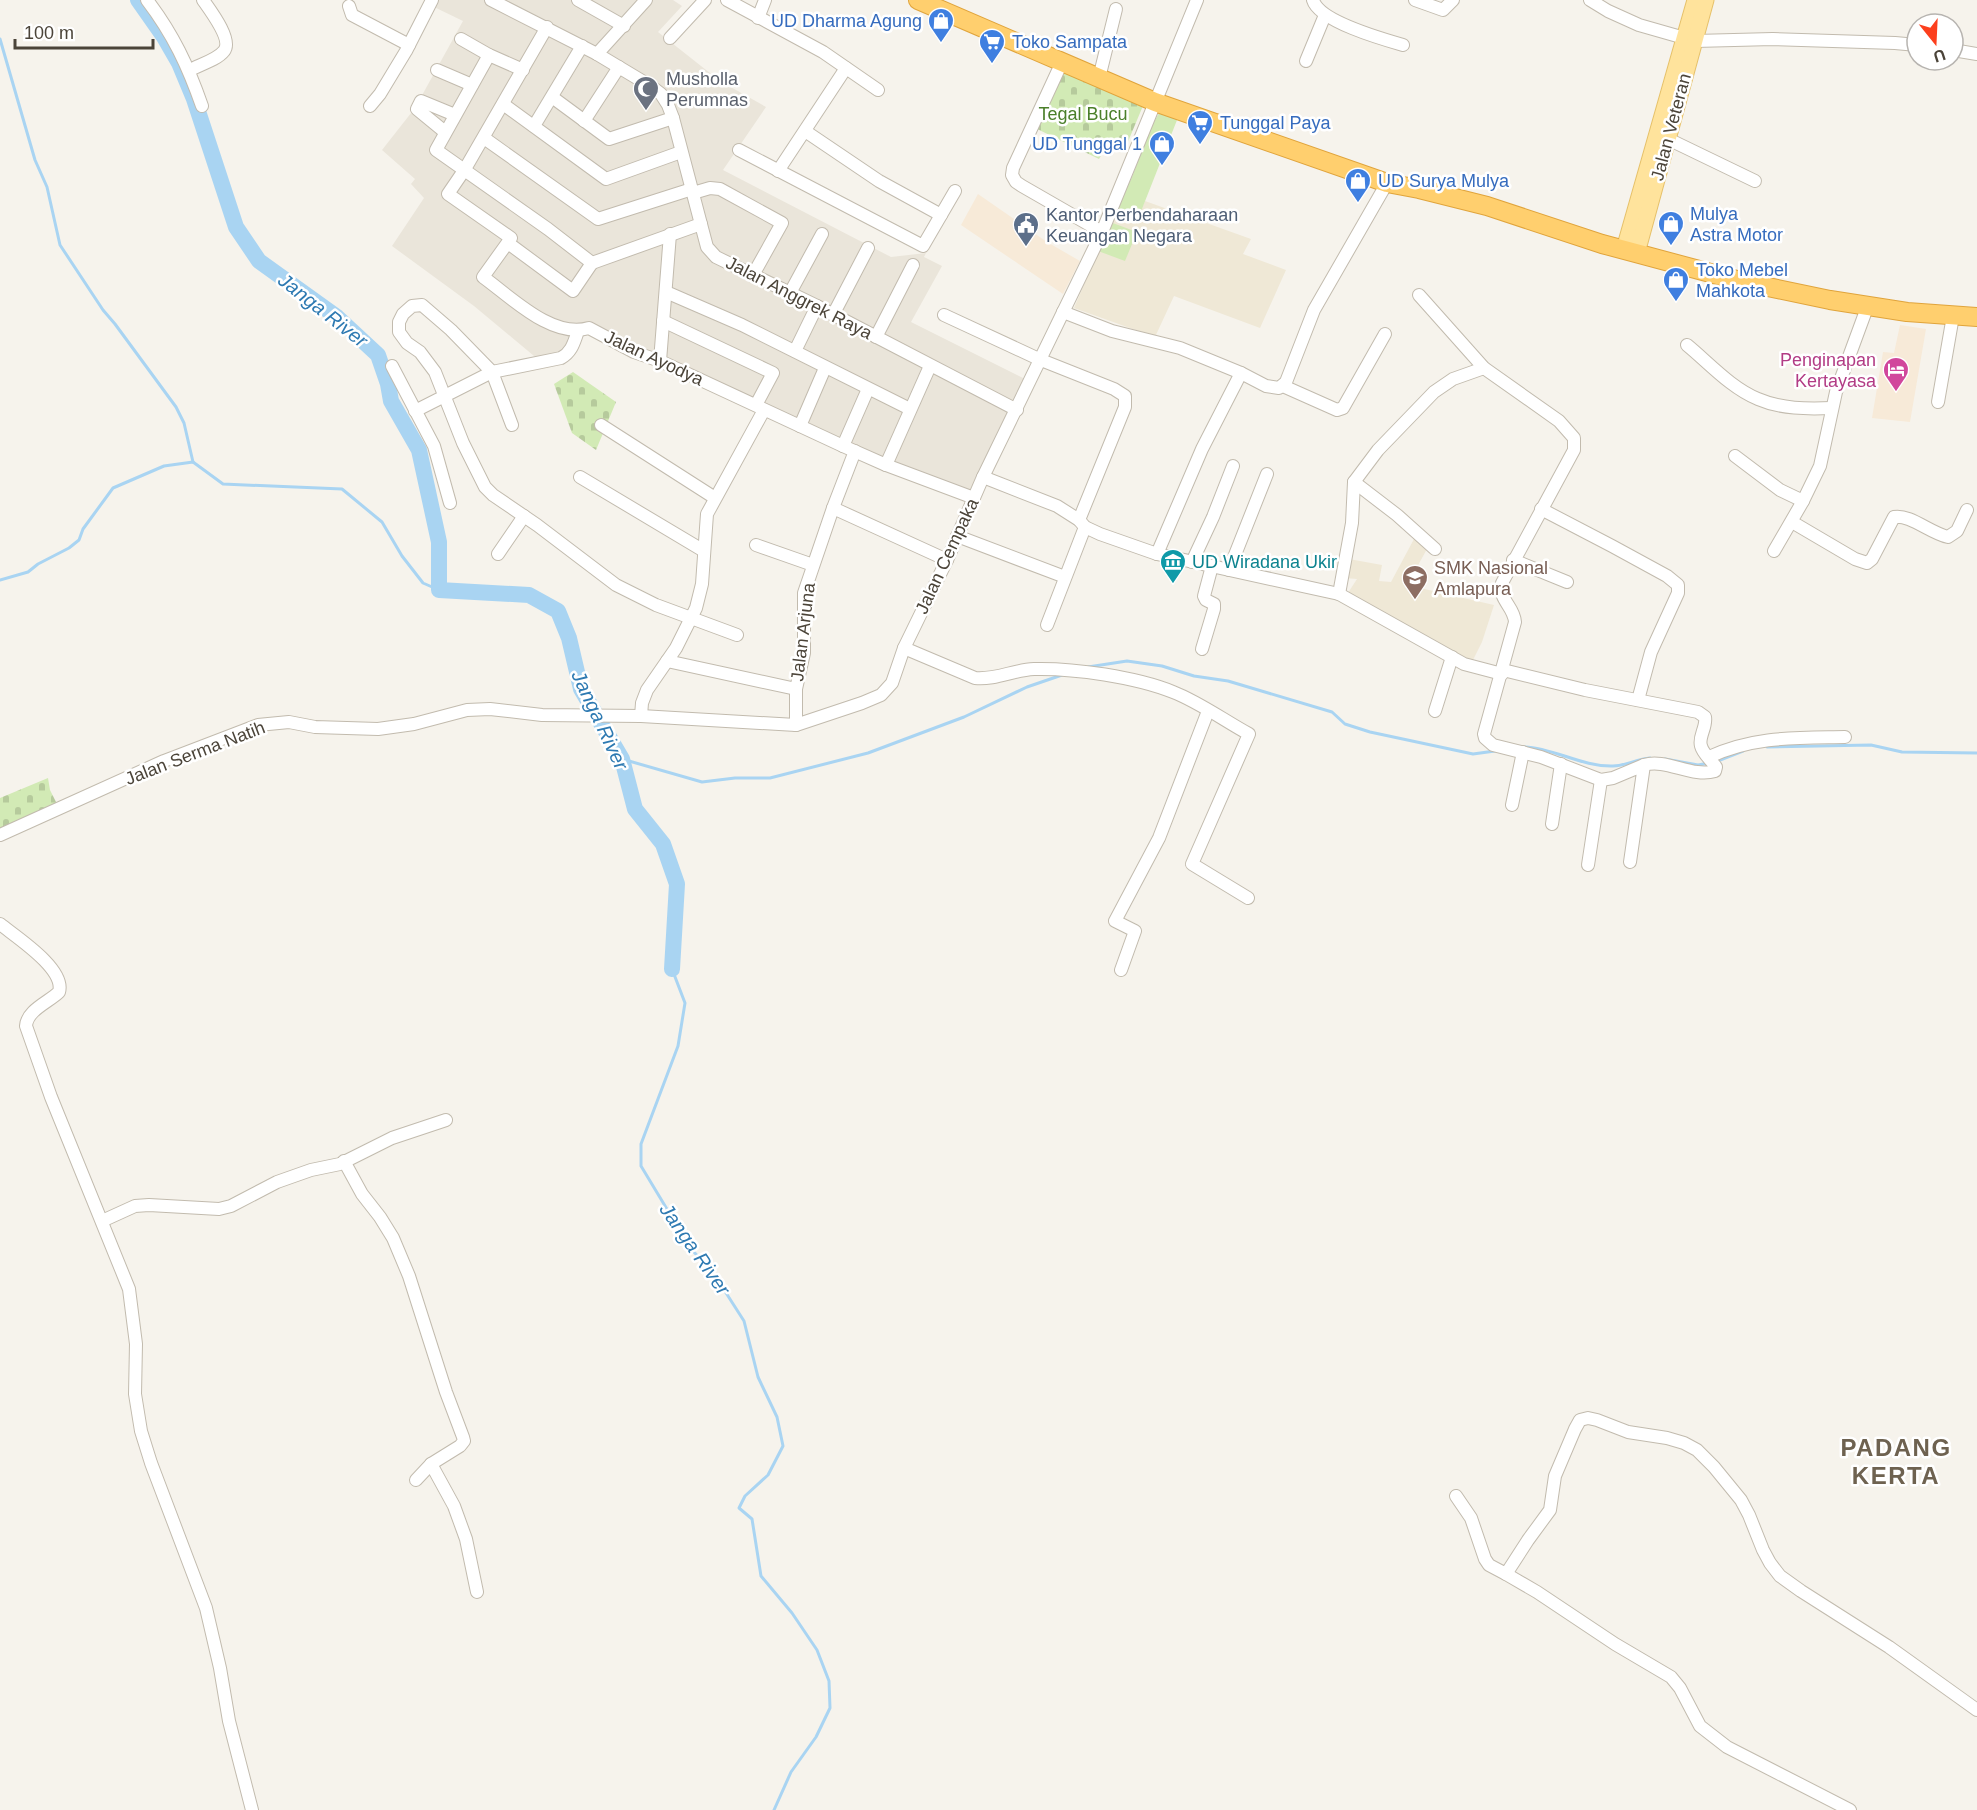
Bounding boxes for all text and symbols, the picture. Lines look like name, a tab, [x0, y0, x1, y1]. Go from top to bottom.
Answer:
shop icon: UD Dharma Agung	[926, 6, 956, 44]
place label: UD Dharma Agung	[771, 11, 922, 31]
scale bar	[15, 12, 153, 50]
north arrow	[1905, 12, 1965, 72]
text: 100 m	[24, 23, 74, 43]
supermarket icon: Toko Sampata	[977, 27, 1007, 65]
place label: Toko Sampata	[1012, 32, 1128, 52]
text: U	[1931, 46, 1948, 66]
place label: Musholla Perumnas	[666, 69, 748, 110]
street label: Jalan Veteran	[1647, 71, 1695, 183]
mosque icon: Musholla Perumnas	[631, 74, 661, 112]
park label: Tegal Bucu	[1038, 104, 1128, 124]
supermarket icon: Tunggal Paya	[1185, 108, 1215, 146]
place label: Tunggal Paya	[1220, 113, 1331, 133]
shop icon: UD Tunggal 1	[1147, 129, 1177, 167]
place label: UD Tunggal 1	[1032, 134, 1142, 154]
shop icon: UD Surya Mulya	[1343, 166, 1373, 204]
place label: UD Surya Mulya	[1378, 171, 1510, 191]
place label: Mulya Astra Motor	[1690, 204, 1783, 245]
place label: Kantor Perbendaharaan Keuangan Negara	[1046, 205, 1238, 246]
shop icon: Mulya Astra Motor	[1656, 209, 1686, 247]
public building icon: Kantor Perbendaharaan Keuangan Negara	[1011, 210, 1041, 248]
street label: Jalan Anggrek Raya	[723, 253, 876, 344]
place label: Toko Mebel Mahkota	[1696, 260, 1788, 301]
shop icon: Toko Mebel Mahkota	[1661, 265, 1691, 303]
water label: Janga River	[273, 268, 373, 352]
street label: Jalan Ayodya	[601, 326, 707, 390]
place label: Penginapan Kertayasa	[1780, 350, 1877, 391]
hotel icon: Penginapan Kertayasa	[1881, 355, 1911, 393]
street label: Jalan Cempaka	[912, 494, 983, 617]
museum icon: UD Wiradana Ukir	[1158, 547, 1188, 585]
place label: UD Wiradana Ukir	[1192, 552, 1337, 572]
place label: SMK Nasional Amlapura	[1434, 558, 1548, 599]
school or university icon: SMK Nasional Amlapura	[1400, 563, 1430, 601]
street label: Jalan Arjuna	[787, 581, 819, 682]
water label: Janga River	[567, 666, 633, 774]
street label: Jalan Serma Natih	[122, 717, 268, 789]
water label: Janga River	[655, 1198, 735, 1300]
district label: PADANG KERTA	[1840, 1434, 1952, 1489]

